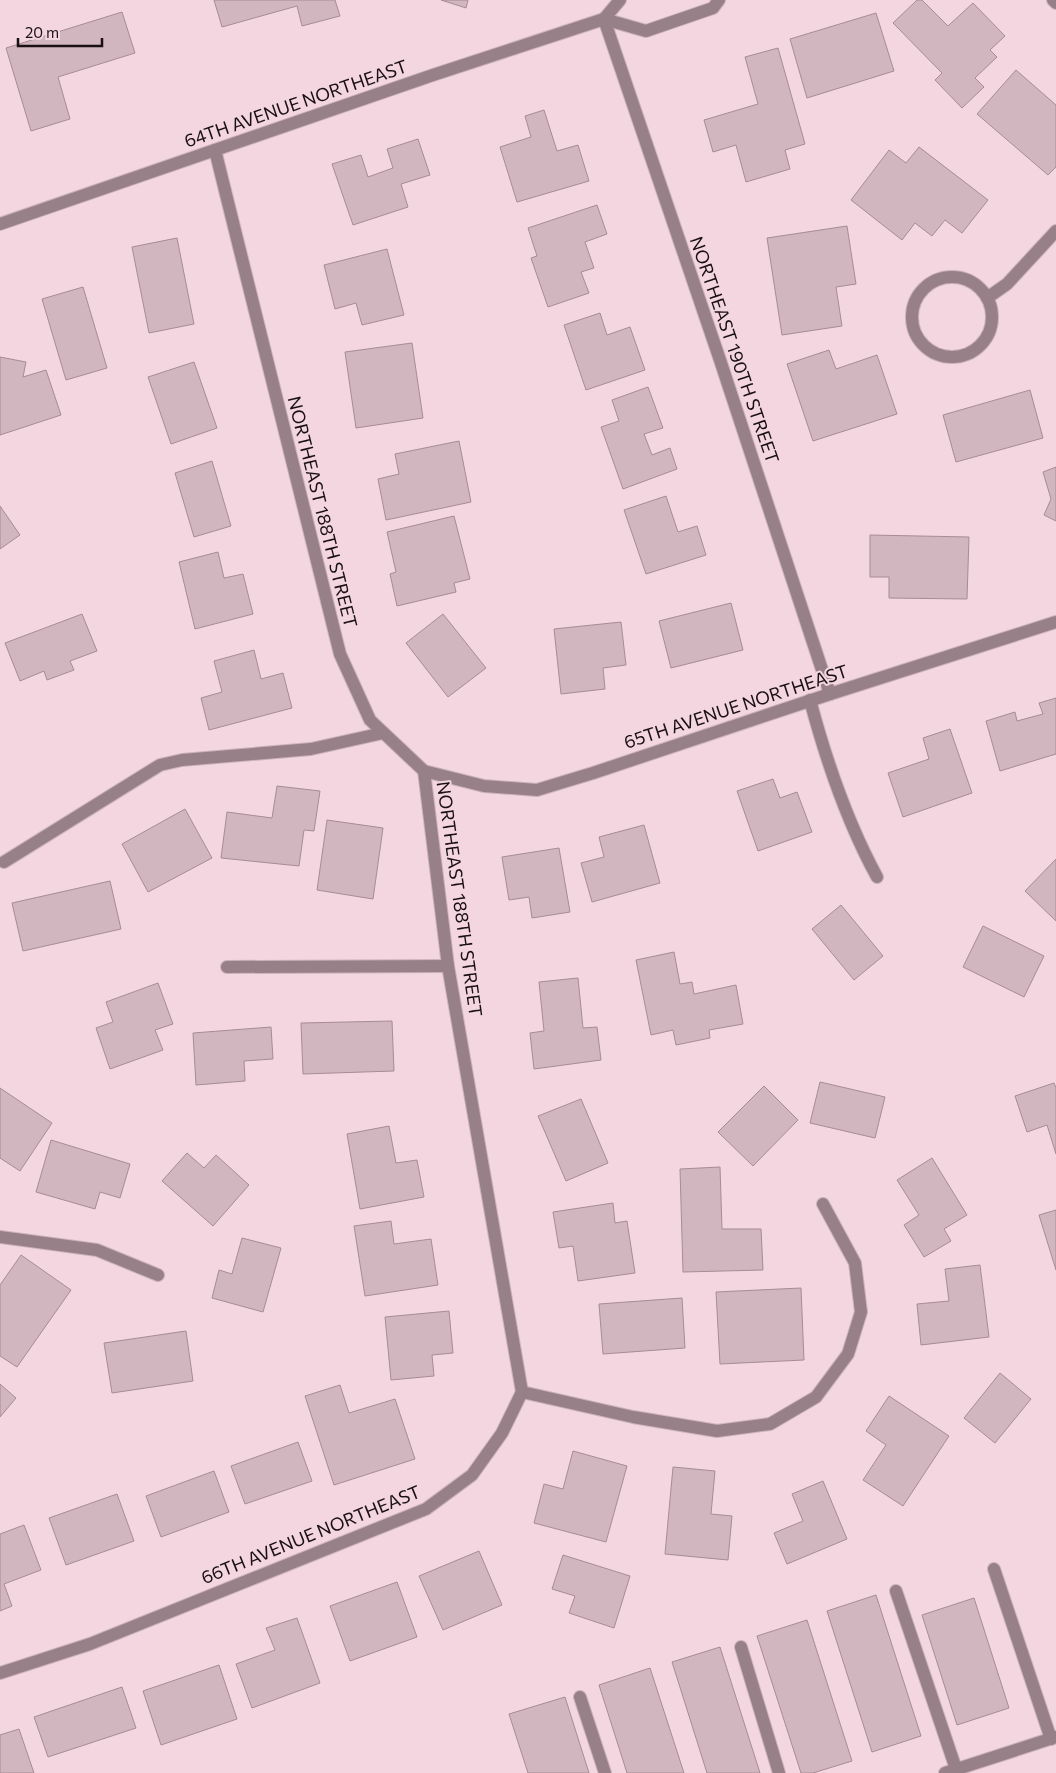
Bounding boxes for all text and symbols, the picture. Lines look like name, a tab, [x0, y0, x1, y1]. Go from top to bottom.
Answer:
scale bar	[18, 15, 101, 47]
text: 20 m	[25, 23, 59, 41]
street label: 64TH AVENUE NORTHEAST	[181, 54, 410, 152]
street label: NORTHEAST 190TH STREET	[686, 233, 784, 466]
street label: NORTHEAST 188TH STREET	[284, 394, 362, 630]
street label: 65TH AVENUE NORTHEAST	[621, 659, 850, 753]
street label: NORTHEAST 188TH STREET	[433, 780, 487, 1018]
street label: 66TH AVENUE NORTHEAST	[198, 1480, 424, 1588]

